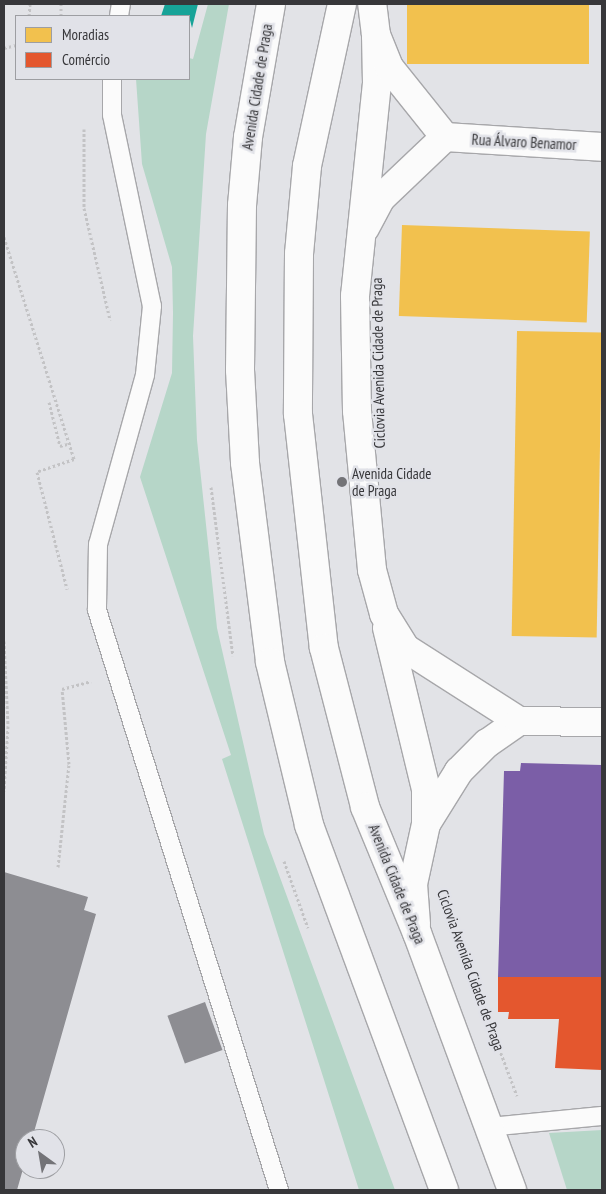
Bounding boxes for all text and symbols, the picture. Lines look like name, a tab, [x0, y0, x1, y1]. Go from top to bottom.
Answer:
legend	[15, 15, 190, 80]
street label: Avenida Cidade de Praga	[238, 23, 276, 151]
text: Moradias	[62, 25, 109, 44]
text: Comércio	[62, 50, 110, 69]
street label: Rua Álvaro Benamor	[471, 130, 577, 154]
street label: Ciclovia Avenida Cidade de Praga	[368, 277, 388, 449]
place label: Avenida Cidade de Praga	[352, 464, 431, 499]
marker: Avenida Cidade de Praga	[336, 476, 348, 488]
street label: Avenida Cidade de Praga	[365, 822, 429, 946]
street label: Ciclovia Avenida Cidade de Praga	[433, 887, 509, 1053]
north arrow	[15, 1129, 65, 1179]
text: N	[25, 1132, 41, 1152]

